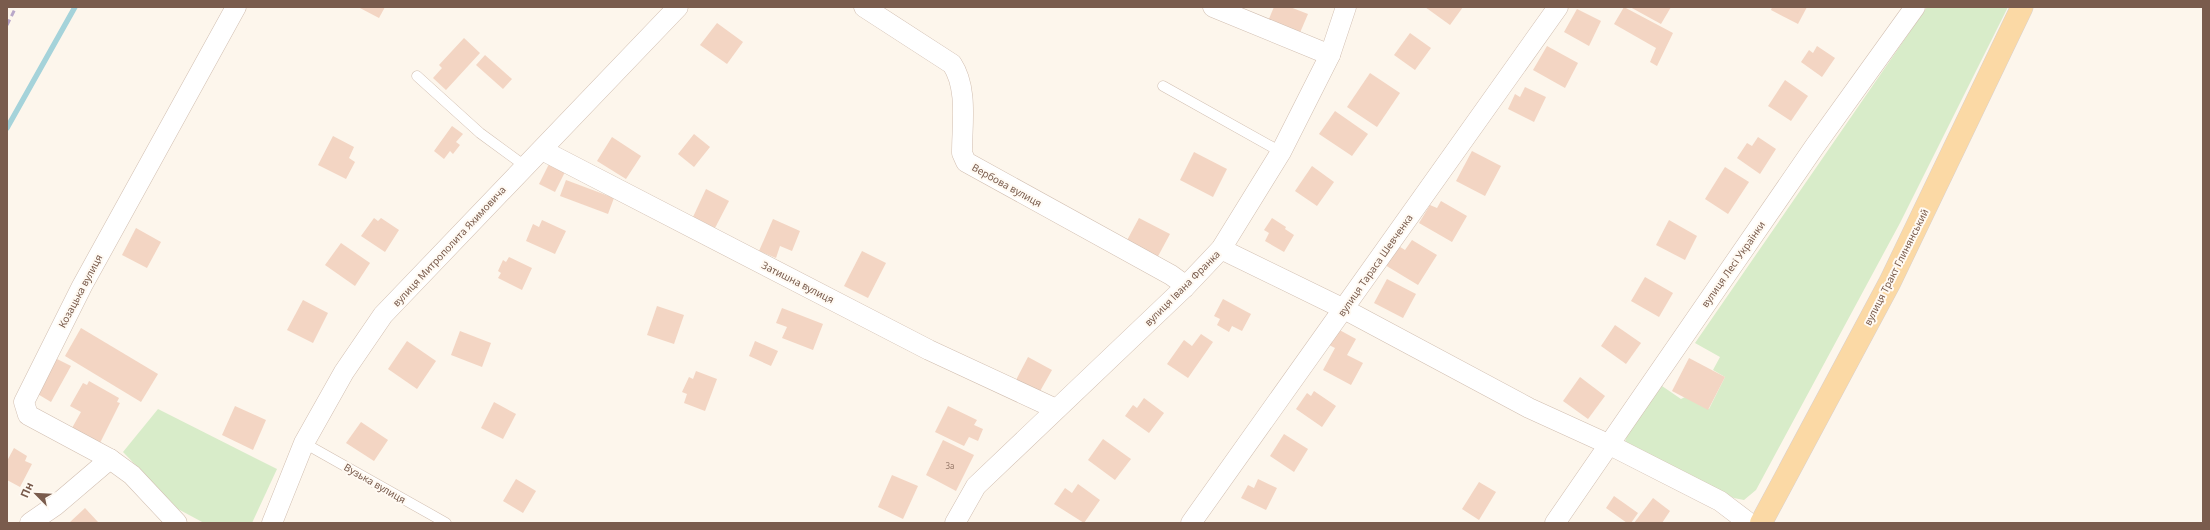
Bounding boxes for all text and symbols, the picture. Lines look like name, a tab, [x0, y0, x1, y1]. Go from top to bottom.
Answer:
street label: Вербова вулиця	[970, 160, 1044, 210]
street label: вулиця Митрополита Яхимовича	[389, 183, 509, 309]
street label: вулиця Тракт Глинянський	[1860, 206, 1932, 328]
street label: вулиця Тараса Шевченка	[1334, 211, 1416, 319]
street label: вулиця Лесі Українки	[1698, 218, 1768, 310]
street label: вулиця Івана Франка	[1141, 247, 1223, 329]
street label: Козацька вулиця	[55, 252, 105, 330]
street label: Затишна вулиця	[759, 258, 837, 306]
street label: Вузька вулиця	[341, 460, 409, 506]
house number: 3а	[945, 460, 955, 471]
north arrow	[16, 474, 56, 514]
text: Пн	[16, 480, 36, 500]

